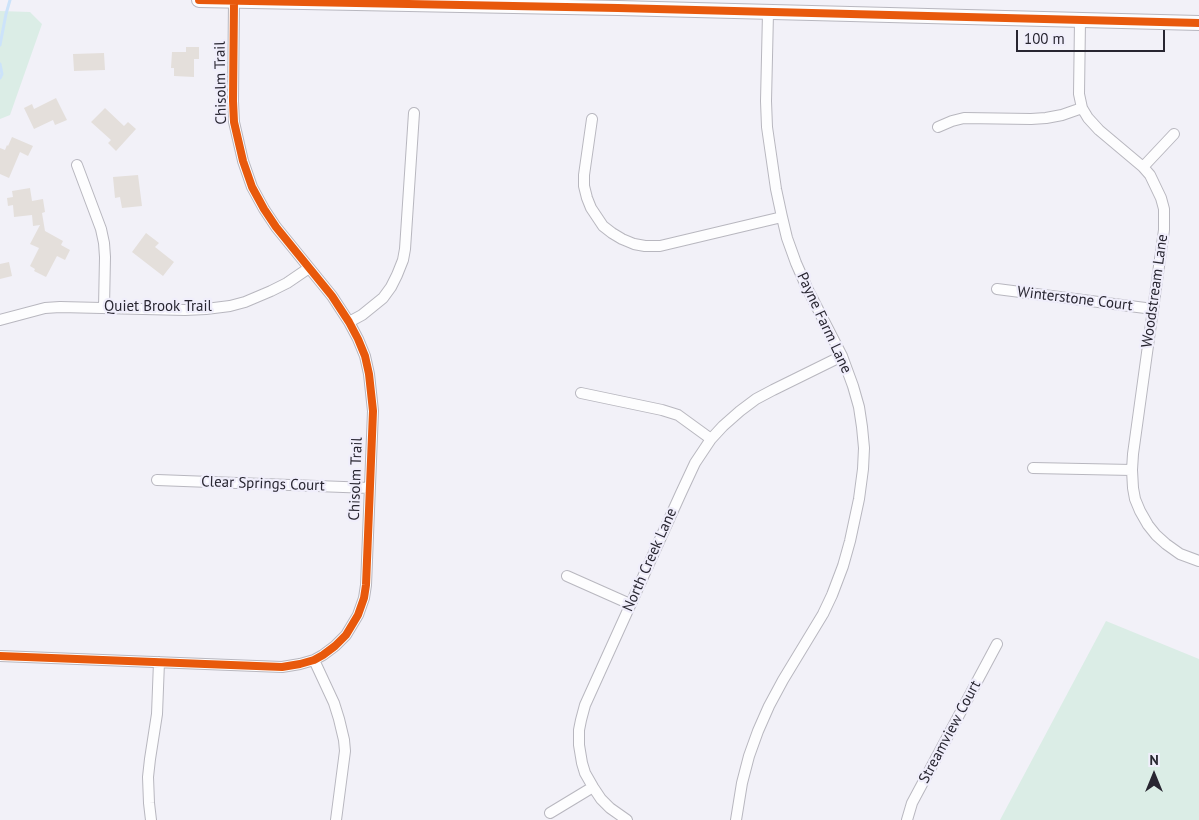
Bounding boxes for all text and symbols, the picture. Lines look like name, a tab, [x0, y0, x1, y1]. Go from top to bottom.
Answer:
scale bar	[1019, 20, 1168, 52]
text: 100 m	[1024, 29, 1065, 48]
street label: Chisolm Trail	[211, 41, 231, 125]
street label: Woodstream Lane	[1138, 233, 1172, 349]
street label: Payne Farm Lane	[793, 270, 855, 376]
street label: Winterstone Court	[1016, 283, 1134, 315]
street label: Quiet Brook Trail	[104, 298, 212, 316]
street label: Chisolm Trail	[346, 437, 366, 521]
street label: Clear Springs Court	[201, 473, 325, 495]
street label: North Creek Lane	[619, 505, 681, 615]
street label: Streamview Court	[915, 677, 985, 787]
north arrow	[1129, 750, 1179, 800]
text: N	[1149, 751, 1159, 769]

